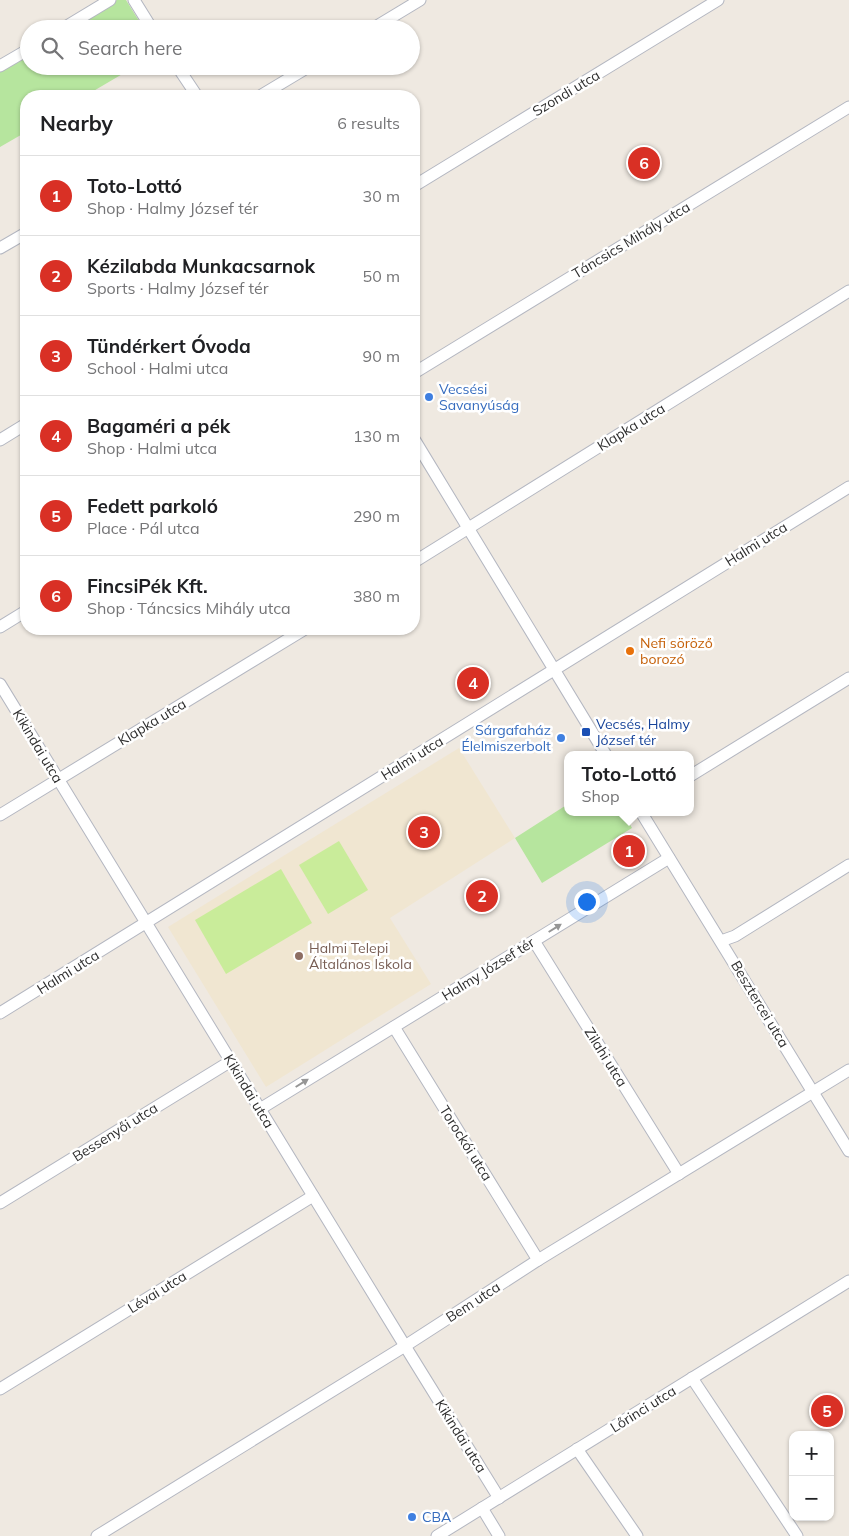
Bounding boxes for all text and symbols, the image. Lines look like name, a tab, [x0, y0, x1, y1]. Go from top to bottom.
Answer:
search box	[20, 20, 420, 75]
icon: search	[38, 34, 66, 62]
text: Search here	[78, 36, 182, 60]
street label: Szondi utca	[529, 66, 603, 120]
text: Nearby	[40, 110, 113, 136]
text: 6 results	[337, 113, 400, 133]
pin: 6	[628, 144, 660, 182]
text: Toto-Lottó	[87, 174, 182, 198]
text: 1	[51, 186, 61, 206]
text: 30 m	[363, 186, 400, 206]
text: Shop · Halmy József tér	[87, 198, 258, 218]
street label: Táncsics Mihály utca	[569, 198, 693, 282]
text: Kézilabda Munkacsarnok	[87, 254, 315, 278]
text: 2	[51, 266, 61, 286]
text: 50 m	[363, 266, 400, 286]
text: Sports · Halmy József tér	[87, 278, 269, 298]
text: Tündérkert Óvoda	[87, 334, 251, 358]
text: 3	[51, 346, 61, 366]
text: 90 m	[363, 346, 400, 366]
text: School · Halmi utca	[87, 358, 228, 378]
place label: Vecsési Savanyúság	[439, 380, 519, 414]
marker: Vecsési Savanyúság	[423, 391, 435, 403]
street label: Klapka utca	[594, 399, 668, 455]
text: Bagaméri a pék	[87, 414, 230, 438]
text: 4	[51, 426, 61, 446]
text: 130 m	[353, 426, 400, 446]
text: Shop · Halmi utca	[87, 438, 217, 458]
text: Fedett parkoló	[87, 494, 218, 518]
text: 5	[51, 506, 61, 526]
text: 290 m	[353, 506, 400, 526]
text: Place · Pál utca	[87, 518, 200, 538]
street label: Halmi utca	[722, 518, 790, 570]
text: FincsiPék Kft.	[87, 574, 208, 598]
text: 6	[51, 586, 61, 606]
text: 380 m	[353, 586, 400, 606]
text: Shop · Táncsics Mihály utca	[87, 598, 291, 618]
place label: Nefi söröző borozó	[640, 634, 713, 668]
marker: Nefi söröző borozó	[624, 645, 636, 657]
pin: 4	[457, 664, 489, 702]
street label: Klapka utca	[115, 695, 189, 749]
street label: Kikindai utca	[9, 706, 67, 786]
place label: Vecsés, Halmy József tér	[596, 715, 690, 749]
place label: Sárgafaház Élelmiszerbolt	[462, 721, 551, 755]
marker: Vecsés, Halmy József tér	[580, 726, 592, 738]
street label: Halmi utca	[378, 732, 446, 784]
marker: Sárgafaház Élelmiszerbolt	[555, 732, 567, 744]
popup	[564, 751, 694, 816]
text: Toto-Lottó	[581, 762, 677, 786]
text: Shop	[581, 786, 620, 806]
pin: 3	[408, 813, 440, 851]
pin: 1	[613, 832, 645, 870]
pin: 2	[466, 877, 498, 915]
your location	[574, 889, 600, 915]
one-way arrow	[549, 923, 562, 932]
street label: Halmy József tér	[438, 933, 538, 1005]
place label: Halmi Telepi Általános Iskola	[309, 939, 412, 973]
street label: Halmi utca	[34, 946, 102, 998]
marker: Halmi Telepi Általános Iskola	[293, 950, 305, 962]
street label: Besztercei utca	[727, 957, 793, 1051]
street label: Zilahi utca	[581, 1024, 631, 1090]
street label: Kikindai utca	[220, 1051, 278, 1131]
one-way arrow	[295, 1079, 308, 1088]
street label: Bessenyői utca	[69, 1099, 161, 1165]
street label: Torockói utca	[436, 1102, 496, 1184]
street label: Lévai utca	[124, 1267, 190, 1317]
street label: Bem utca	[442, 1278, 504, 1326]
street label: Lőrinci utca	[607, 1382, 679, 1436]
pin: 5	[811, 1392, 843, 1430]
street label: Kikindai utca	[431, 1396, 491, 1476]
map controls	[789, 1431, 834, 1521]
button: +	[789, 1431, 834, 1476]
button: −	[789, 1476, 834, 1521]
place label: CBA	[422, 1508, 452, 1526]
marker: CBA	[406, 1511, 418, 1523]

